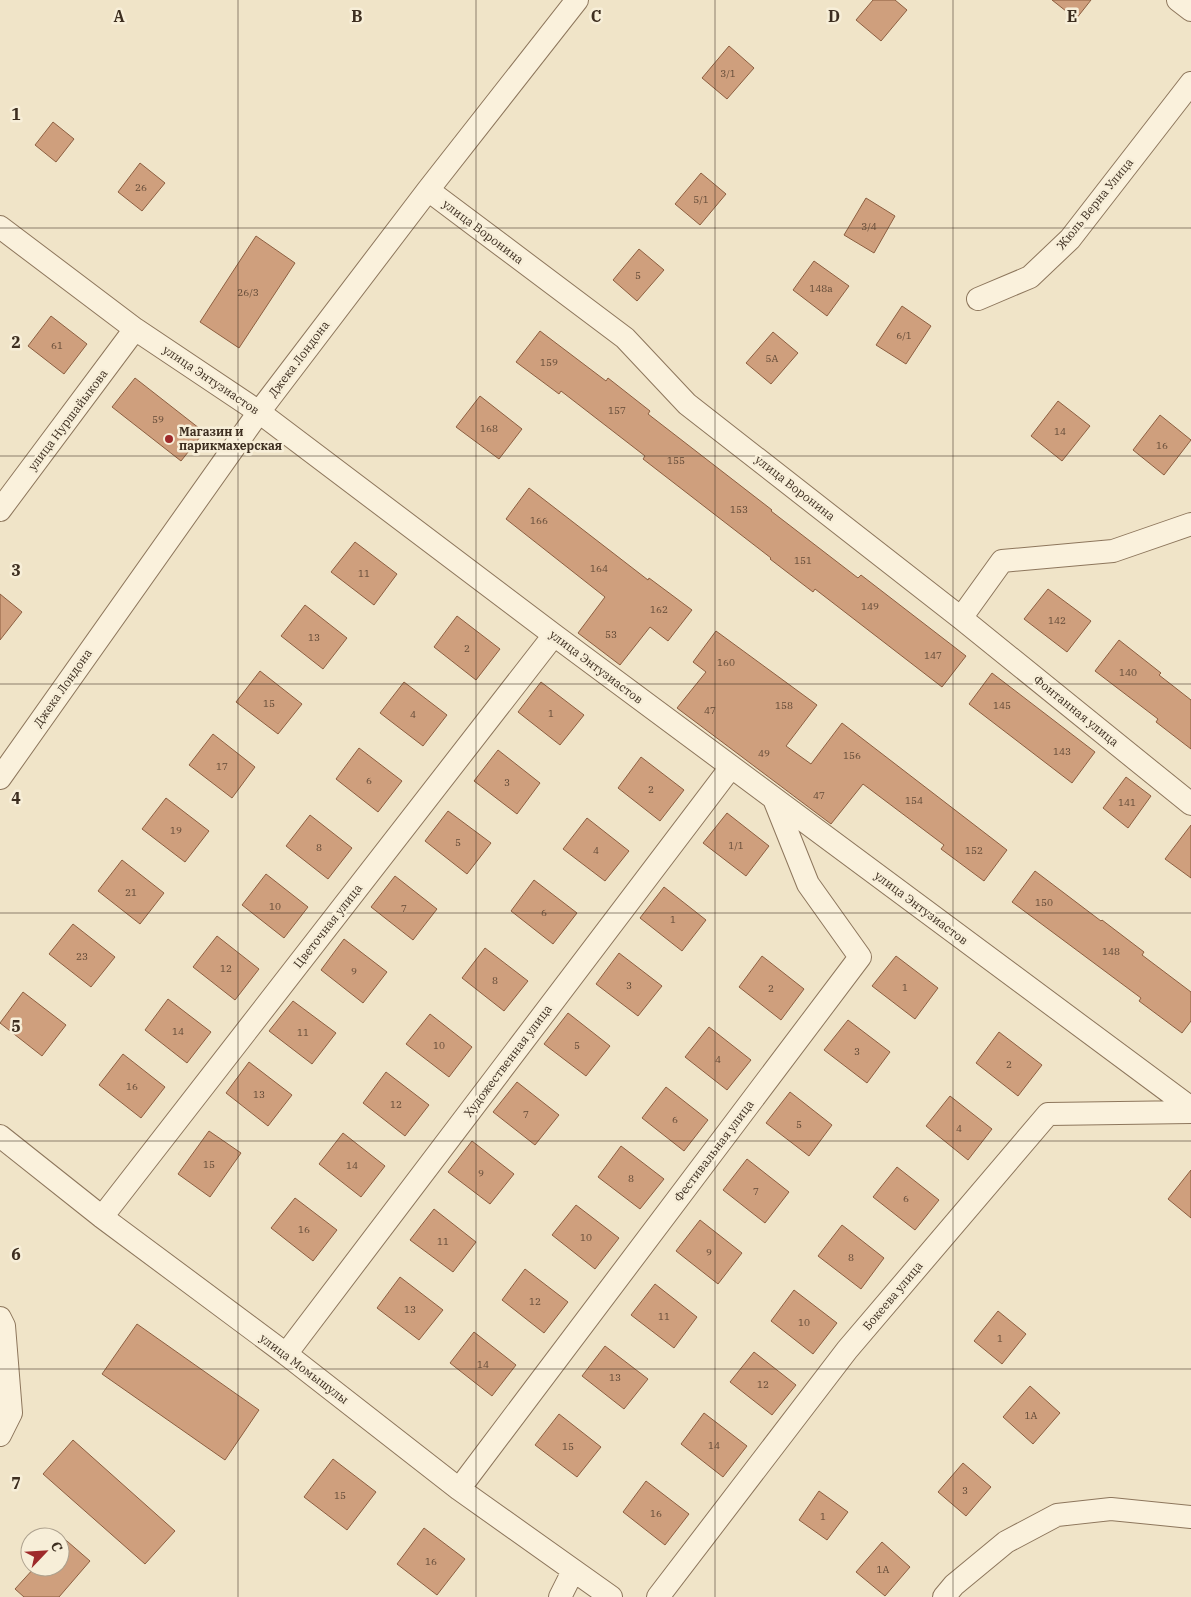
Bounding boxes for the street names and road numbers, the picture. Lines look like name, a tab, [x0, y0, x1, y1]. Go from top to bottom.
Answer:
street label: Жюль Верна Улица	[1053, 155, 1136, 253]
street label: улица Воронина	[440, 196, 527, 267]
street label: Джека Лондона	[265, 317, 332, 400]
street label: улица Энтузиастов	[160, 342, 263, 418]
street label: улица Нуршайыкова	[25, 366, 111, 473]
street label: улица Воронина	[752, 452, 839, 524]
street label: улица Энтузиастов	[547, 627, 646, 707]
street label: Джека Лондона	[30, 645, 95, 730]
street label: Фонтанная улица	[1031, 672, 1122, 750]
street label: улица Энтузиастов	[872, 868, 971, 948]
street label: Цветочная улица	[290, 880, 365, 971]
street label: Художественная улица	[460, 1001, 555, 1120]
street label: Фестивальная улица	[670, 1096, 757, 1205]
street label: Бокеева улица	[859, 1258, 926, 1333]
street label: улица Момышулы	[257, 1330, 352, 1407]

